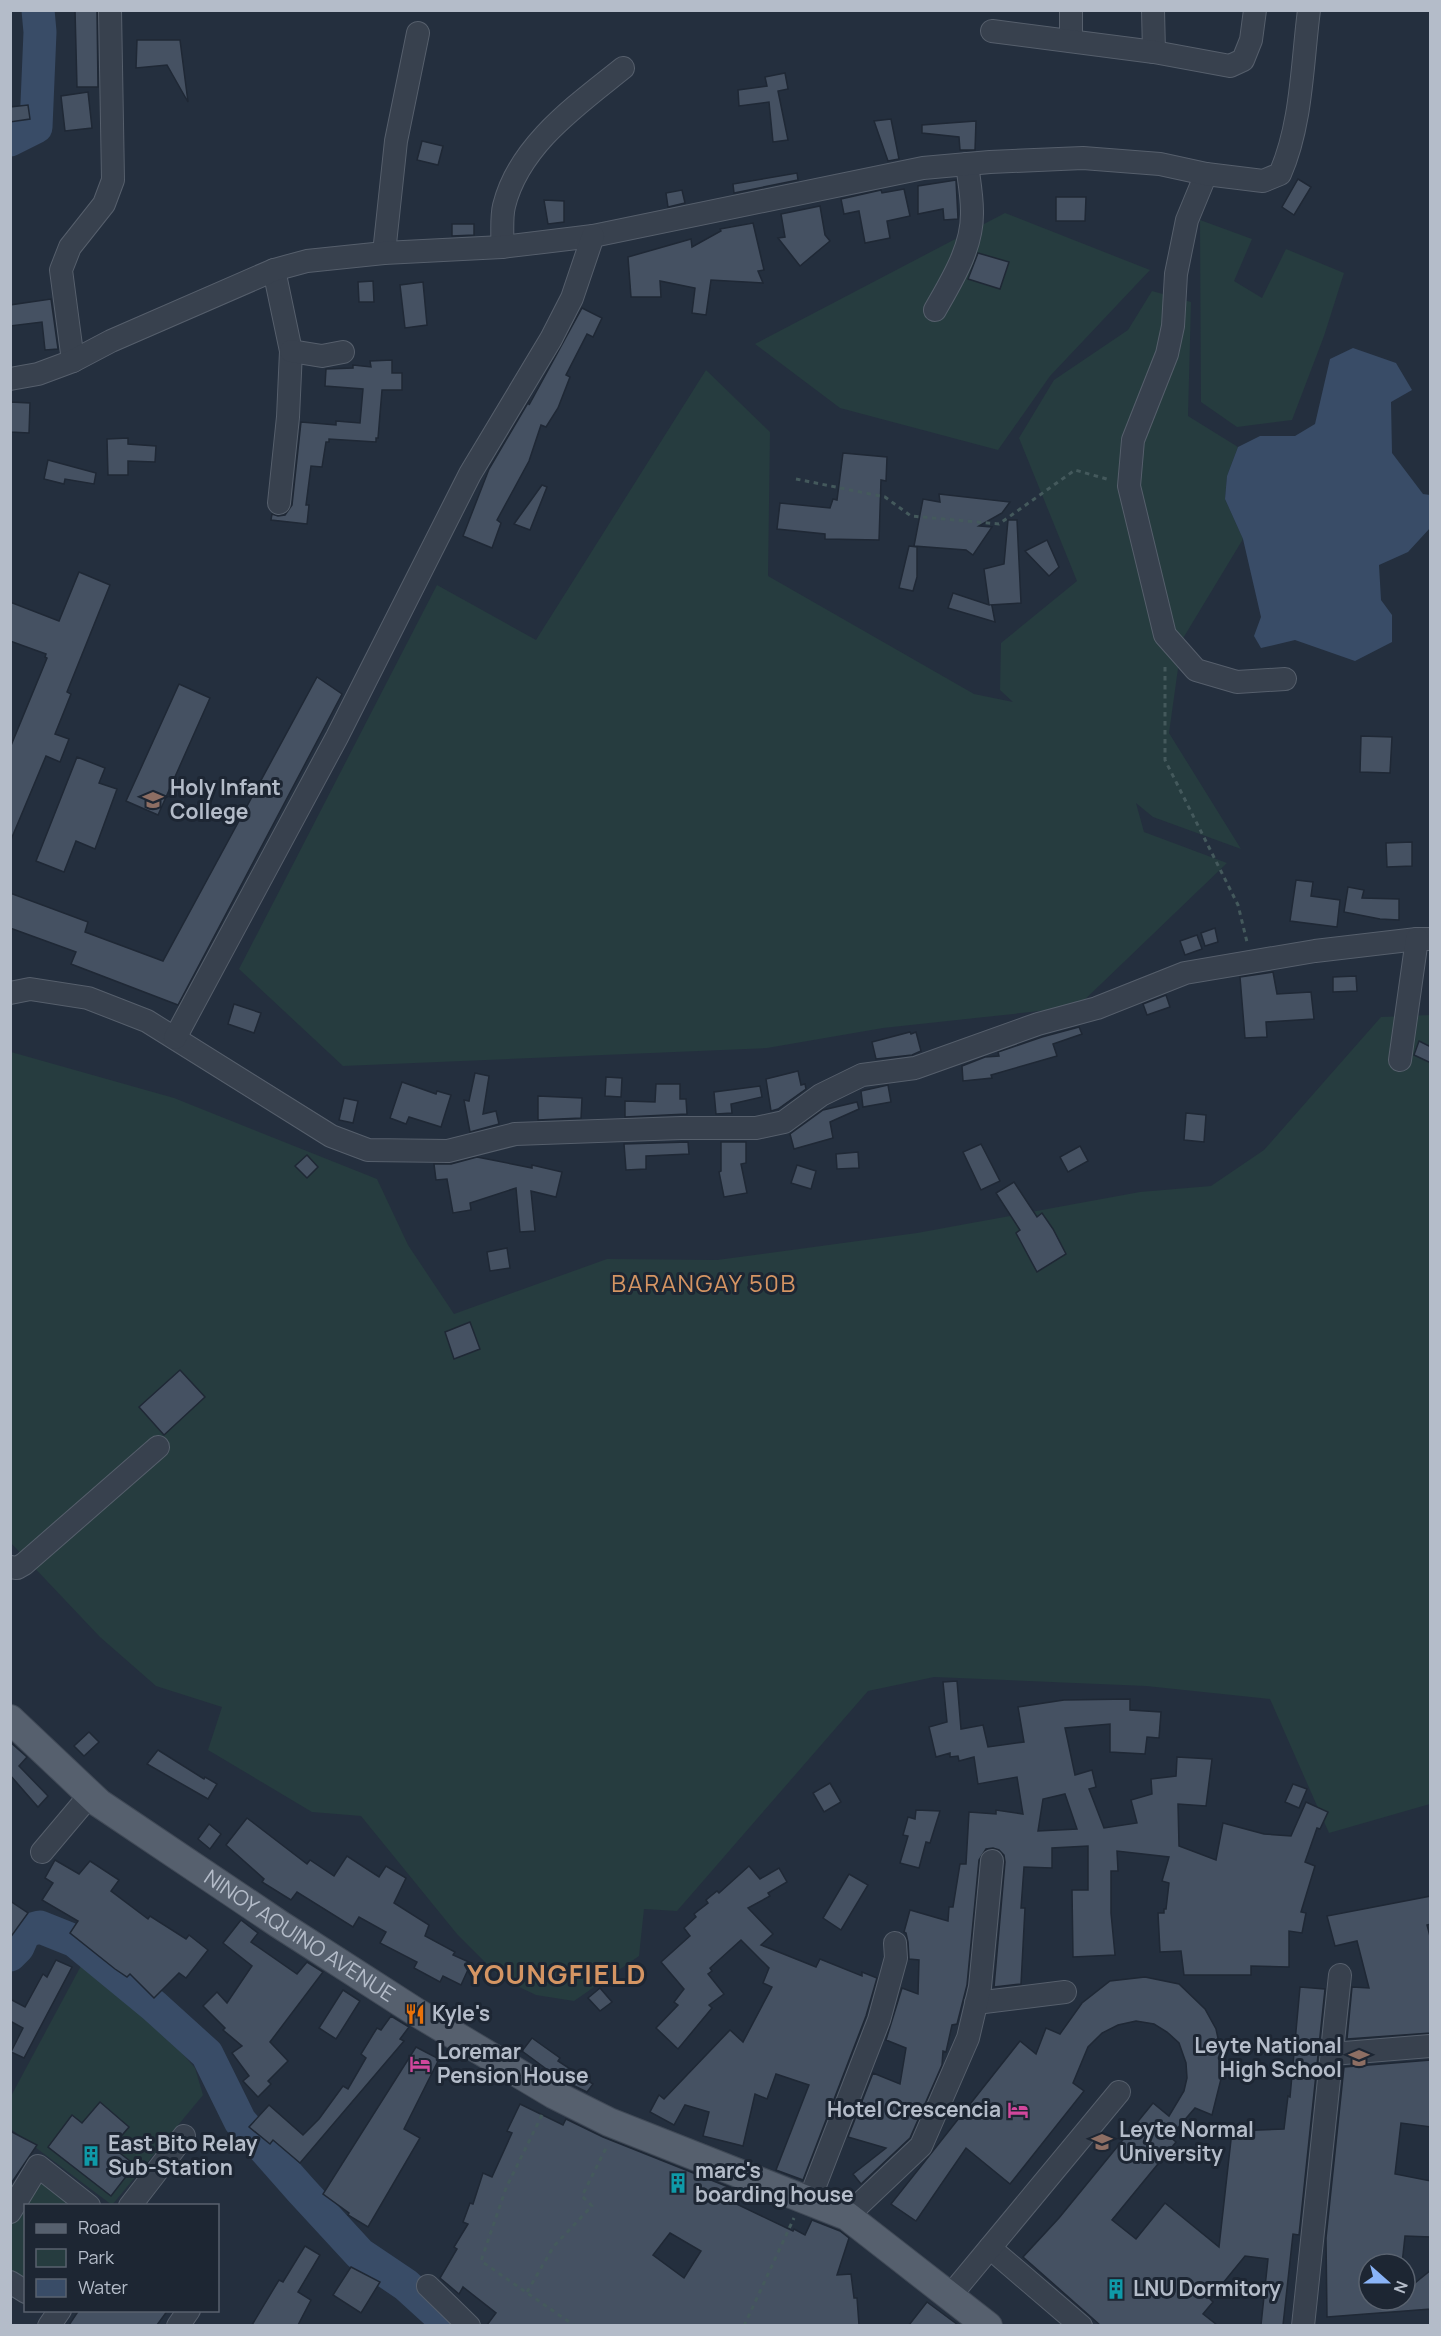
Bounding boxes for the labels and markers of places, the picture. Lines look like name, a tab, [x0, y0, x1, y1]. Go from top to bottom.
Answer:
place label: Holy Infant College	[170, 773, 281, 825]
school or university icon: Holy Infant College	[141, 788, 165, 812]
place label: Kyle's	[432, 1999, 490, 2027]
restaurant icon: Kyle's	[403, 2002, 427, 2026]
place label: Leyte National High School	[1194, 2031, 1342, 2083]
place label: Loremar Pension House	[437, 2037, 589, 2089]
school or university icon: Leyte National High School	[1347, 2046, 1371, 2070]
hotel icon: Loremar Pension House	[408, 2052, 432, 2076]
place label: Hotel Crescencia	[827, 2095, 1001, 2123]
hotel icon: Hotel Crescencia	[1006, 2098, 1030, 2122]
place label: Leyte Normal University	[1119, 2115, 1254, 2167]
place label: East Bito Relay Sub-Station	[108, 2129, 258, 2181]
school or university icon: Leyte Normal University	[1090, 2130, 1114, 2154]
building icon: East Bito Relay Sub-Station	[79, 2144, 103, 2168]
place label: marc's boarding house	[695, 2156, 854, 2208]
building icon: marc's boarding house	[666, 2171, 690, 2195]
place label: LNU Dormitory	[1133, 2274, 1281, 2302]
building icon: LNU Dormitory	[1104, 2277, 1128, 2301]

